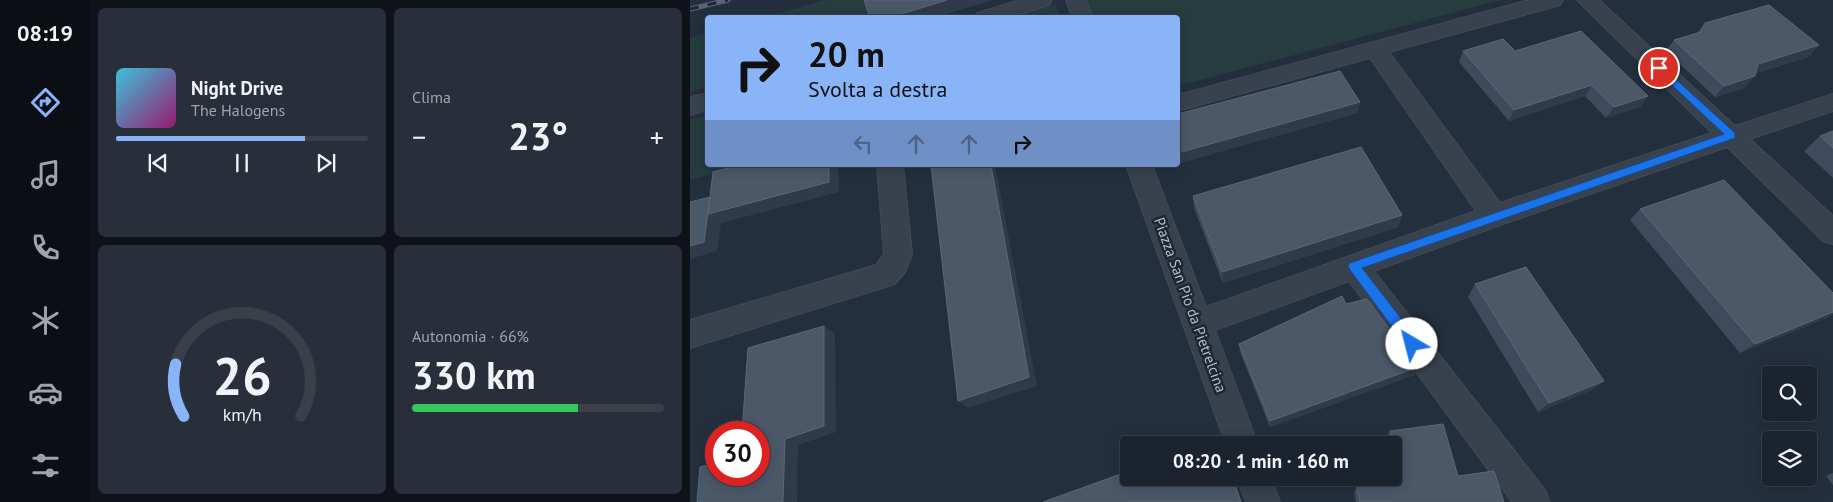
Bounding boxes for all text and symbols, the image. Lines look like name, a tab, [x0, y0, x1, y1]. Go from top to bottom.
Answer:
text: 08:19	[17, 19, 73, 47]
text: 20 m	[808, 31, 885, 77]
icon: right	[725, 35, 790, 100]
pin	[1638, 47, 1680, 89]
icon: arrive	[1645, 54, 1673, 82]
text: Svolta a destra	[808, 75, 947, 103]
text: Night Drive	[191, 76, 283, 100]
icon: directions	[28, 85, 63, 120]
text: Clima	[412, 87, 451, 107]
text: The Halogens	[191, 100, 285, 120]
text: 23°	[508, 111, 568, 160]
text: −	[412, 118, 426, 155]
text: +	[650, 118, 664, 155]
icon: left	[849, 130, 877, 158]
icon: ahead	[902, 130, 930, 158]
icon: ahead	[955, 130, 983, 158]
icon: right	[1008, 130, 1036, 158]
icon: previous	[144, 149, 172, 177]
icon: pause	[228, 149, 256, 177]
icon: next	[312, 149, 340, 177]
icon: music	[28, 157, 63, 192]
street label: Piazza San Pio da Pietrelcina	[1150, 215, 1231, 395]
icon: phone	[28, 230, 63, 265]
icon: climate	[28, 303, 63, 338]
position arrow	[1385, 317, 1437, 369]
text: Autonomia · 66%	[412, 326, 529, 346]
text: 26	[213, 342, 271, 409]
text: 330 km	[412, 350, 536, 399]
map controls	[1762, 366, 1817, 486]
button: search	[1762, 366, 1817, 421]
icon: car	[28, 375, 63, 410]
text: km/h	[222, 403, 262, 426]
speed limit sign: 30	[705, 421, 770, 486]
button: layers	[1762, 431, 1817, 486]
icon: filters	[28, 448, 63, 483]
text: 08:20 · 1 min · 160 m	[1173, 449, 1349, 473]

